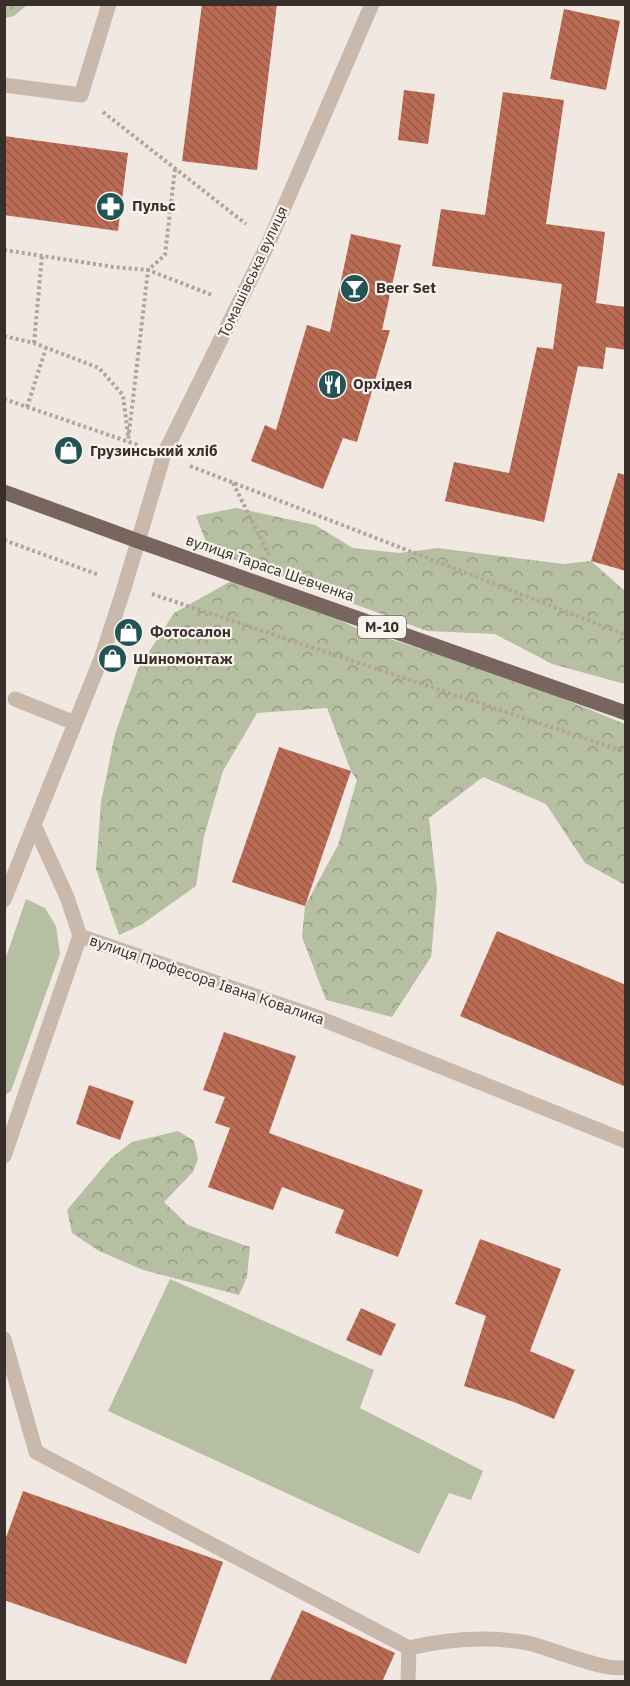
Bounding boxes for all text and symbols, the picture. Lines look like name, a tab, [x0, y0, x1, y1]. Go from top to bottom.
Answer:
pharmacy icon: Пульс	[95, 190, 127, 222]
place label: Пульс	[132, 196, 176, 215]
street label: Томашівська вулиця	[214, 203, 291, 341]
bar icon: Beer Set	[339, 272, 371, 304]
place label: Beer Set	[376, 278, 436, 297]
restaurant icon: Орхідея	[316, 368, 348, 400]
place label: Орхідея	[353, 374, 412, 393]
shop icon: Грузинський хліб	[53, 435, 85, 467]
place label: Грузинський хліб	[90, 441, 218, 460]
street label: вулиця Тараса Шевченка	[183, 530, 357, 605]
shop icon: Фотосалон	[113, 616, 145, 648]
road number: М-10	[358, 616, 406, 638]
place label: Фотосалон	[150, 622, 231, 641]
shop icon: Шиномонтаж	[96, 643, 128, 675]
place label: Шиномонтаж	[133, 649, 233, 668]
street label: вулиця Професора Івана Ковалика	[87, 930, 327, 1029]

